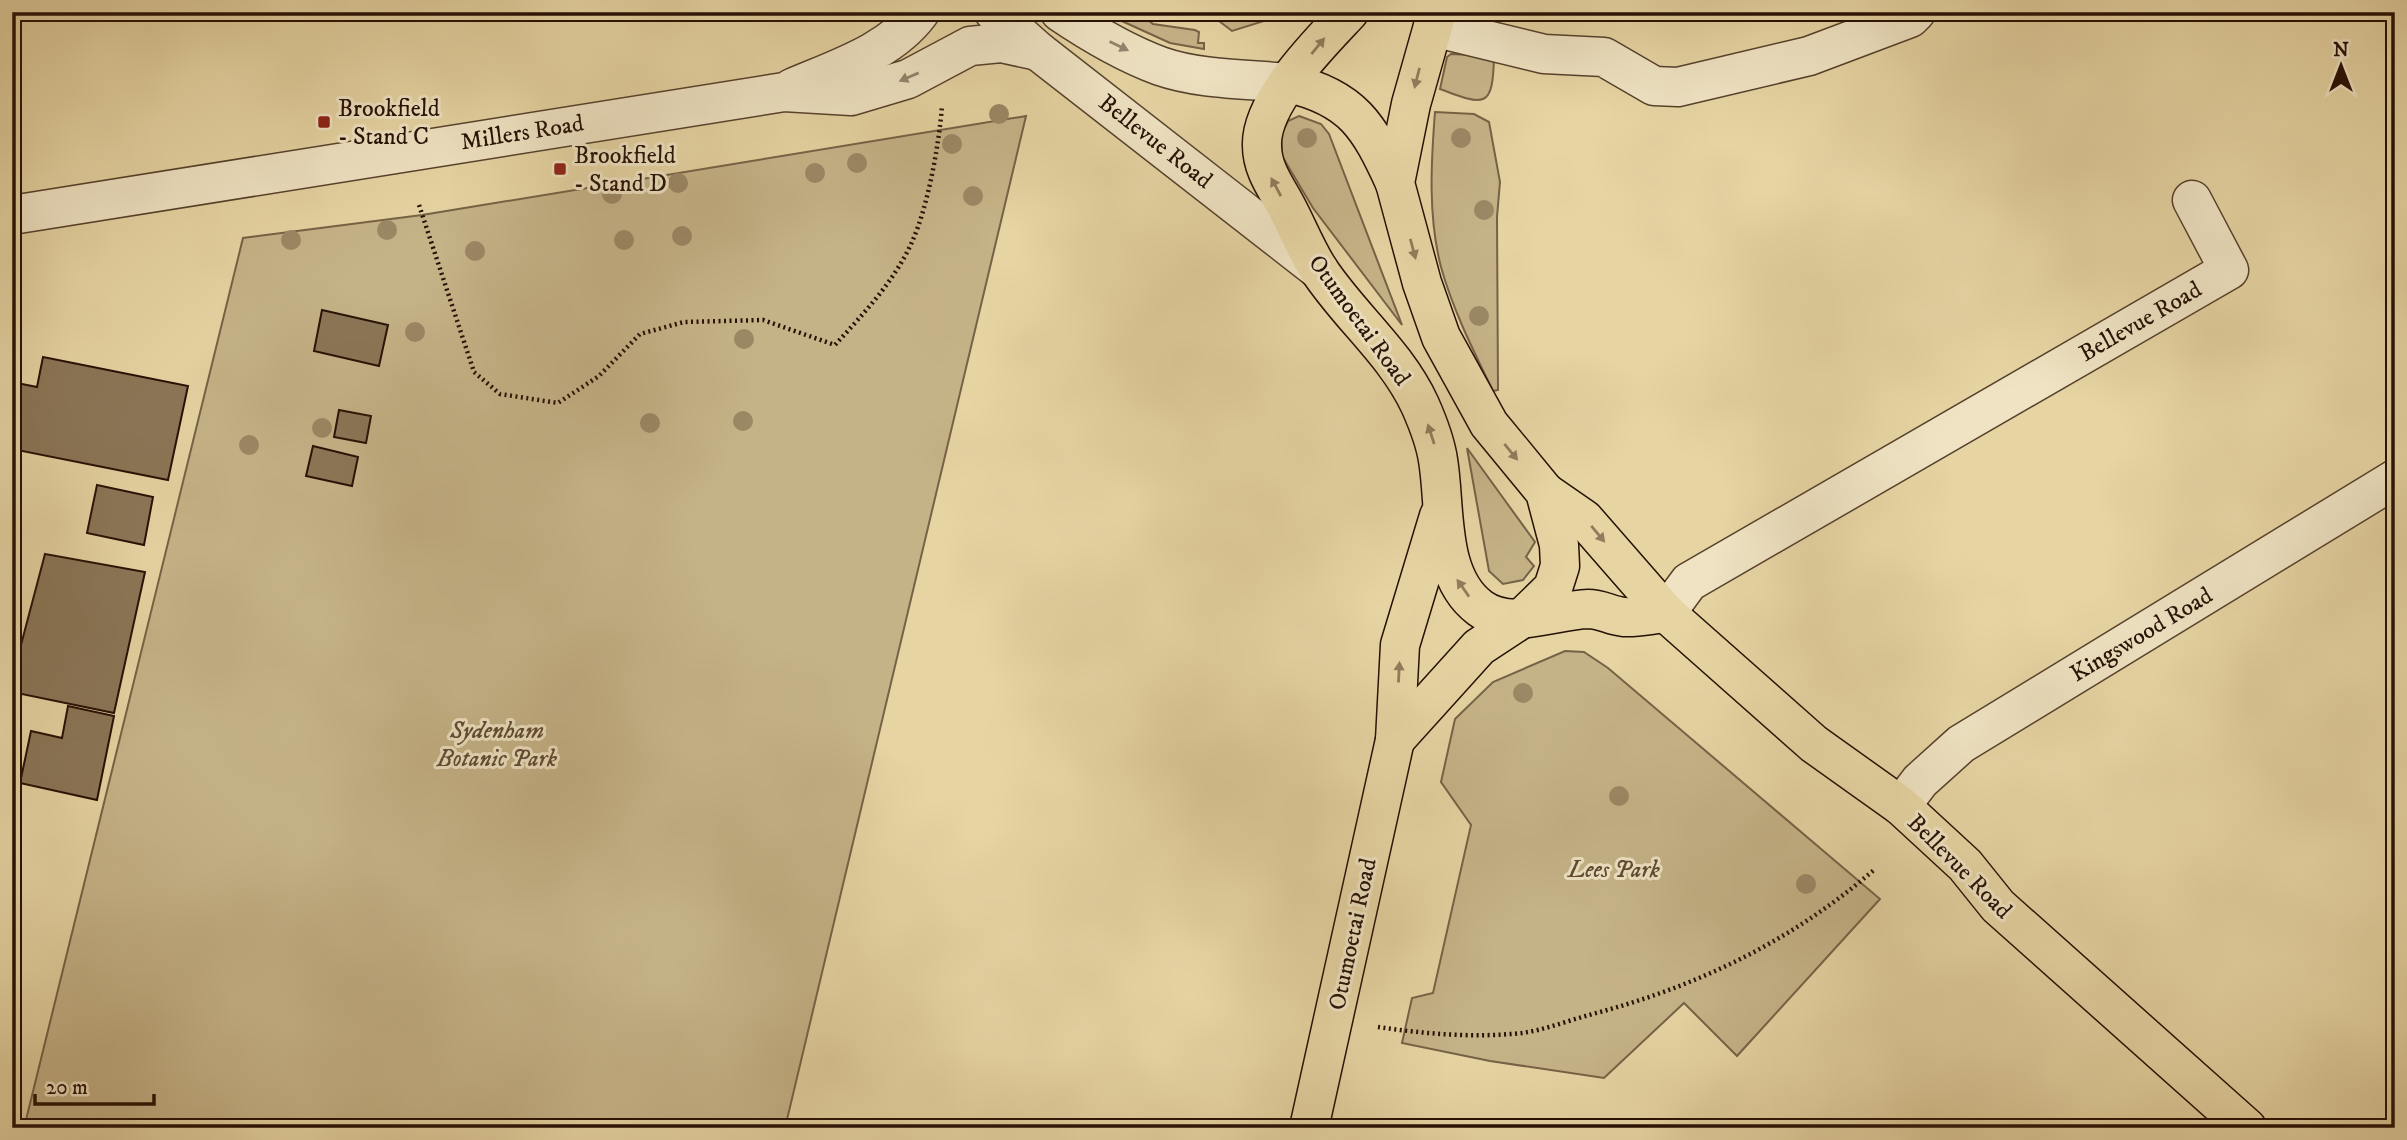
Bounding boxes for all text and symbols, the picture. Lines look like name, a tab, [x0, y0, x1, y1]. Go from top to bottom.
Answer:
north arrow	[2306, 32, 2376, 102]
one-way arrow	[1310, 38, 1325, 56]
text: N	[2333, 39, 2349, 62]
one-way arrow	[1109, 41, 1129, 52]
one-way arrow	[1411, 67, 1422, 89]
one-way arrow	[899, 71, 919, 83]
street label: Bellevue Road	[1092, 88, 1218, 196]
place label: Brookfield - Stand C	[338, 94, 440, 152]
street label: Millers Road	[458, 108, 586, 158]
marker: Brookfield - Stand C	[316, 114, 332, 130]
place label: Brookfield - Stand D	[574, 141, 676, 199]
marker: Brookfield - Stand D	[552, 161, 568, 177]
one-way arrow	[1270, 178, 1282, 197]
one-way arrow	[1408, 238, 1419, 260]
street label: Otumoetai Road	[1302, 249, 1417, 392]
street label: Bellevue Road	[2074, 275, 2207, 369]
one-way arrow	[1426, 423, 1436, 444]
one-way arrow	[1504, 442, 1519, 460]
one-way arrow	[1590, 526, 1605, 543]
one-way arrow	[1456, 579, 1470, 597]
street label: Kingswood Road	[2065, 581, 2218, 689]
one-way arrow	[1393, 661, 1404, 683]
park label: Sydenham Botanic Park	[436, 716, 557, 774]
street label: Bellevue Road	[1900, 808, 2018, 926]
street label: Otumoetai Road	[1322, 855, 1384, 1013]
park label: Lees Park	[1566, 855, 1660, 885]
scale bar	[35, 1063, 154, 1107]
text: 20 m	[46, 1075, 88, 1101]

